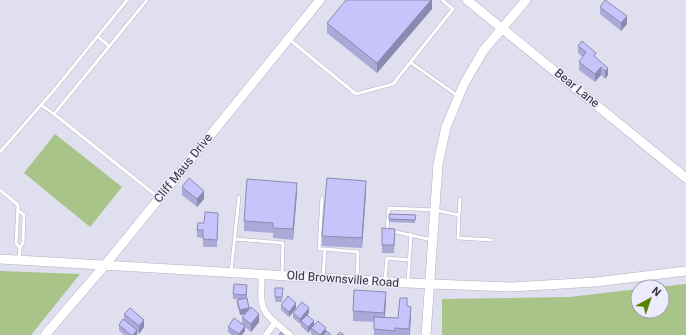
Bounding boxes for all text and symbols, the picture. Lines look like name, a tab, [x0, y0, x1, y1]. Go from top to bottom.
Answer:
street label: Bear Lane	[552, 66, 602, 110]
street label: Cliff Maus Drive	[151, 131, 215, 205]
street label: Old Brownsville Road	[286, 268, 400, 290]
north arrow	[630, 279, 670, 319]
text: N	[649, 284, 663, 299]

